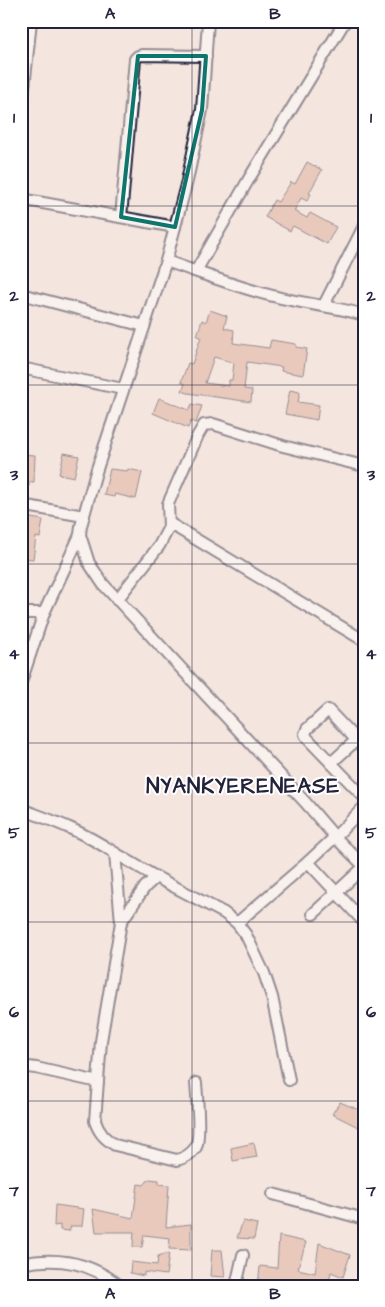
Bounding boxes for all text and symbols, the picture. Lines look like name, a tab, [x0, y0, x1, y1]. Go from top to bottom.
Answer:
text: A	[105, 3, 116, 25]
text: B	[269, 3, 281, 25]
text: 1	[13, 107, 16, 129]
text: 1	[370, 107, 373, 129]
text: 2	[8, 285, 19, 307]
text: 2	[365, 285, 376, 307]
text: 3	[9, 464, 19, 486]
text: 3	[366, 464, 376, 486]
text: 4	[9, 643, 20, 665]
text: 4	[366, 643, 377, 665]
district label: NYANKYERENEASE	[146, 772, 340, 801]
text: 5	[8, 822, 20, 844]
text: 5	[365, 822, 377, 844]
text: 6	[9, 1001, 19, 1023]
text: 6	[366, 1001, 376, 1023]
text: 7	[8, 1180, 19, 1202]
text: 7	[365, 1180, 376, 1202]
text: A	[105, 1283, 116, 1305]
text: B	[269, 1283, 281, 1305]

